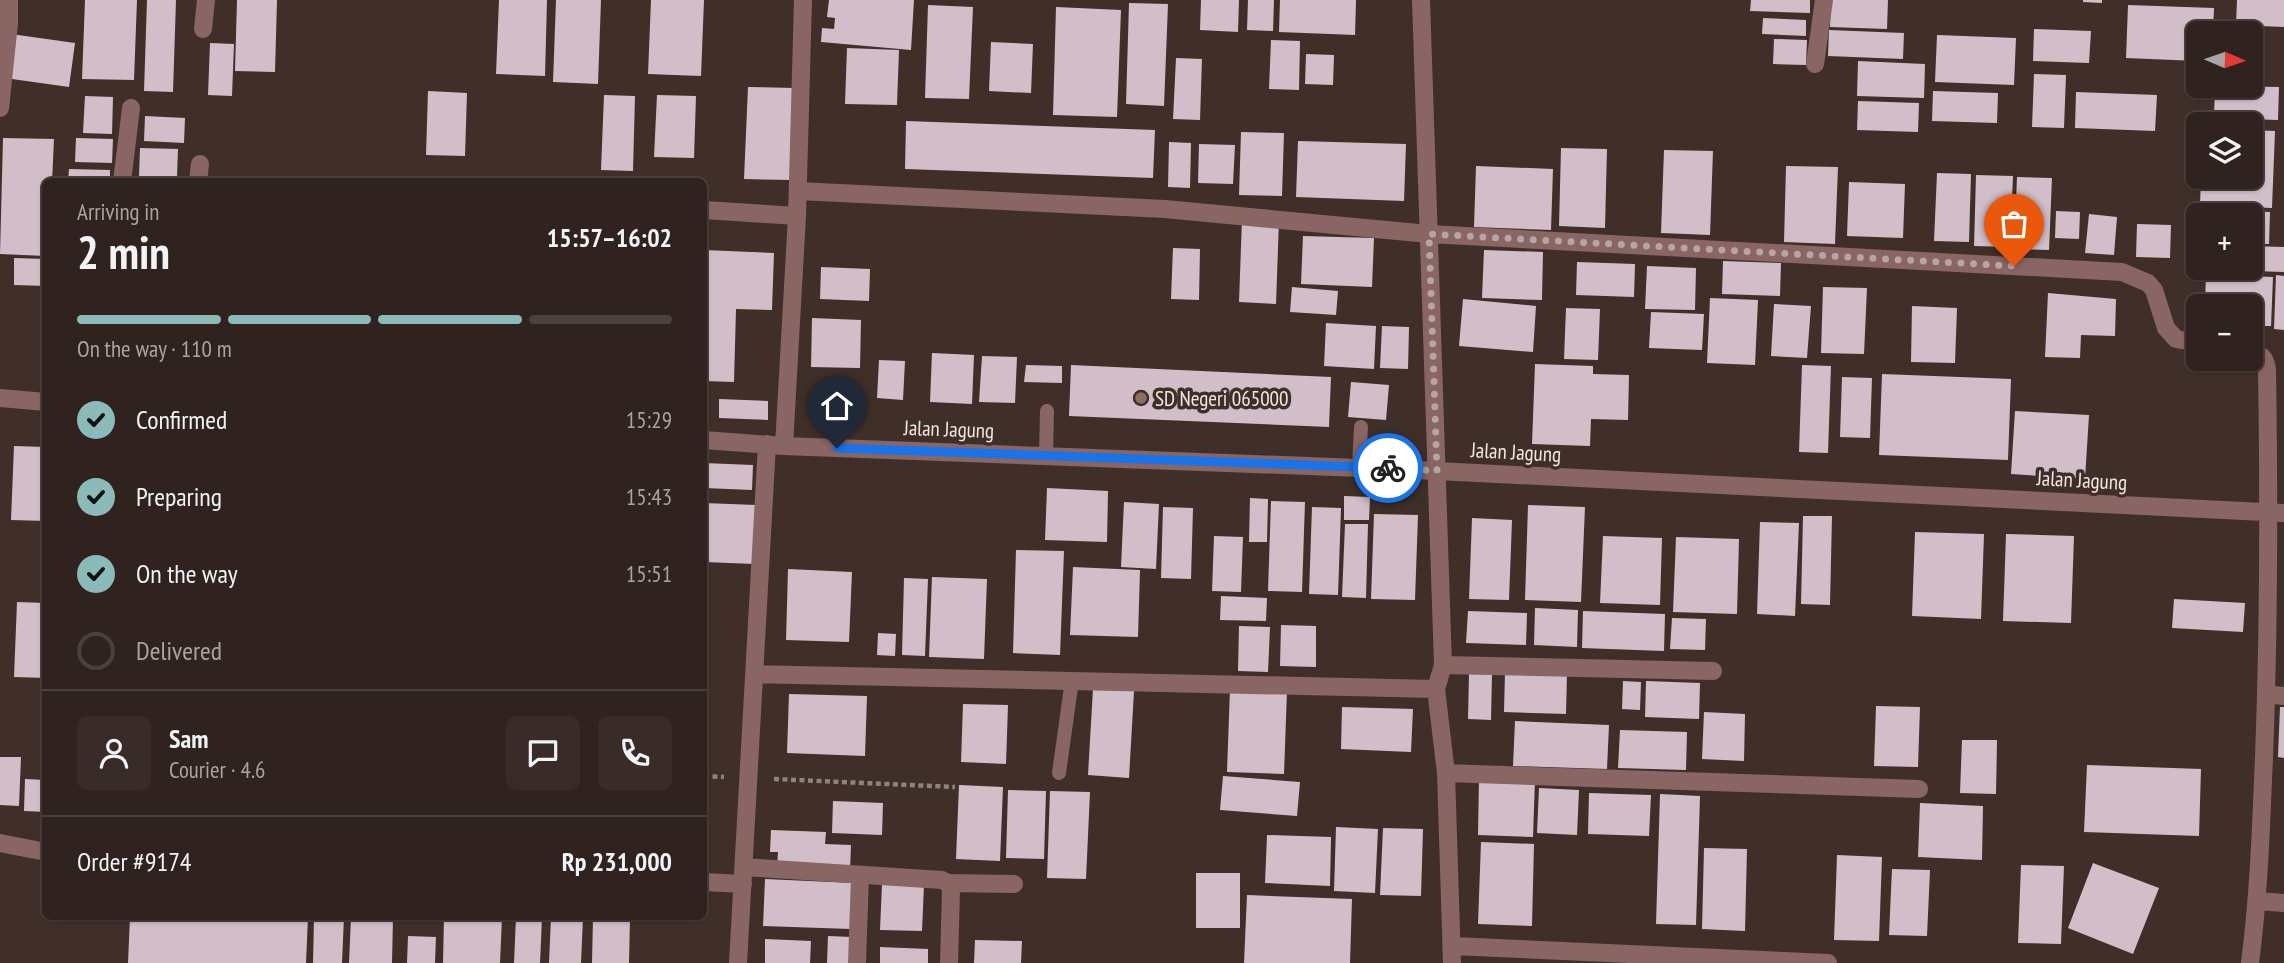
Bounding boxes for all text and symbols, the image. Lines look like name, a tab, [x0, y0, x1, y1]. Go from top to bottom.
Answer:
north arrow	[2186, 21, 2263, 98]
map controls	[2186, 21, 2263, 371]
button: layers	[2186, 112, 2263, 189]
pin	[1984, 194, 2044, 266]
text: Arriving in	[77, 197, 159, 226]
button: +	[2186, 203, 2263, 280]
icon: bag	[1995, 205, 2033, 243]
text: 15:57–16:02	[547, 221, 672, 254]
text: 2 min	[77, 222, 170, 282]
button: −	[2186, 294, 2263, 371]
text: On the way · 110 m	[77, 334, 232, 363]
pin	[807, 376, 867, 448]
place label: SD Negeri 065000	[1155, 385, 1288, 412]
icon: home	[818, 387, 856, 425]
marker: SD Negeri 065000	[1133, 390, 1149, 406]
icon: check	[77, 401, 115, 439]
text: Confirmed	[136, 403, 227, 436]
text: 15:29	[626, 405, 672, 434]
street label: Jalan Jagung	[902, 414, 995, 444]
courier	[1353, 433, 1423, 503]
street label: Jalan Jagung	[1469, 436, 1562, 468]
icon: bike	[1369, 449, 1407, 487]
street label: Jalan Jagung	[2035, 464, 2128, 496]
icon: check	[77, 478, 115, 516]
text: Preparing	[136, 480, 222, 513]
text: 15:43	[626, 482, 672, 511]
icon: check	[77, 555, 115, 593]
text: On the way	[136, 557, 238, 590]
text: 15:51	[626, 559, 672, 588]
text: Delivered	[136, 634, 222, 667]
button: person	[77, 716, 151, 790]
button: chat	[506, 716, 580, 790]
button: phone	[598, 716, 672, 790]
text: Sam	[169, 722, 208, 755]
text: Courier · 4.6	[169, 755, 265, 784]
text: Order #9174	[77, 845, 192, 878]
text: Rp 231,000	[562, 845, 672, 878]

